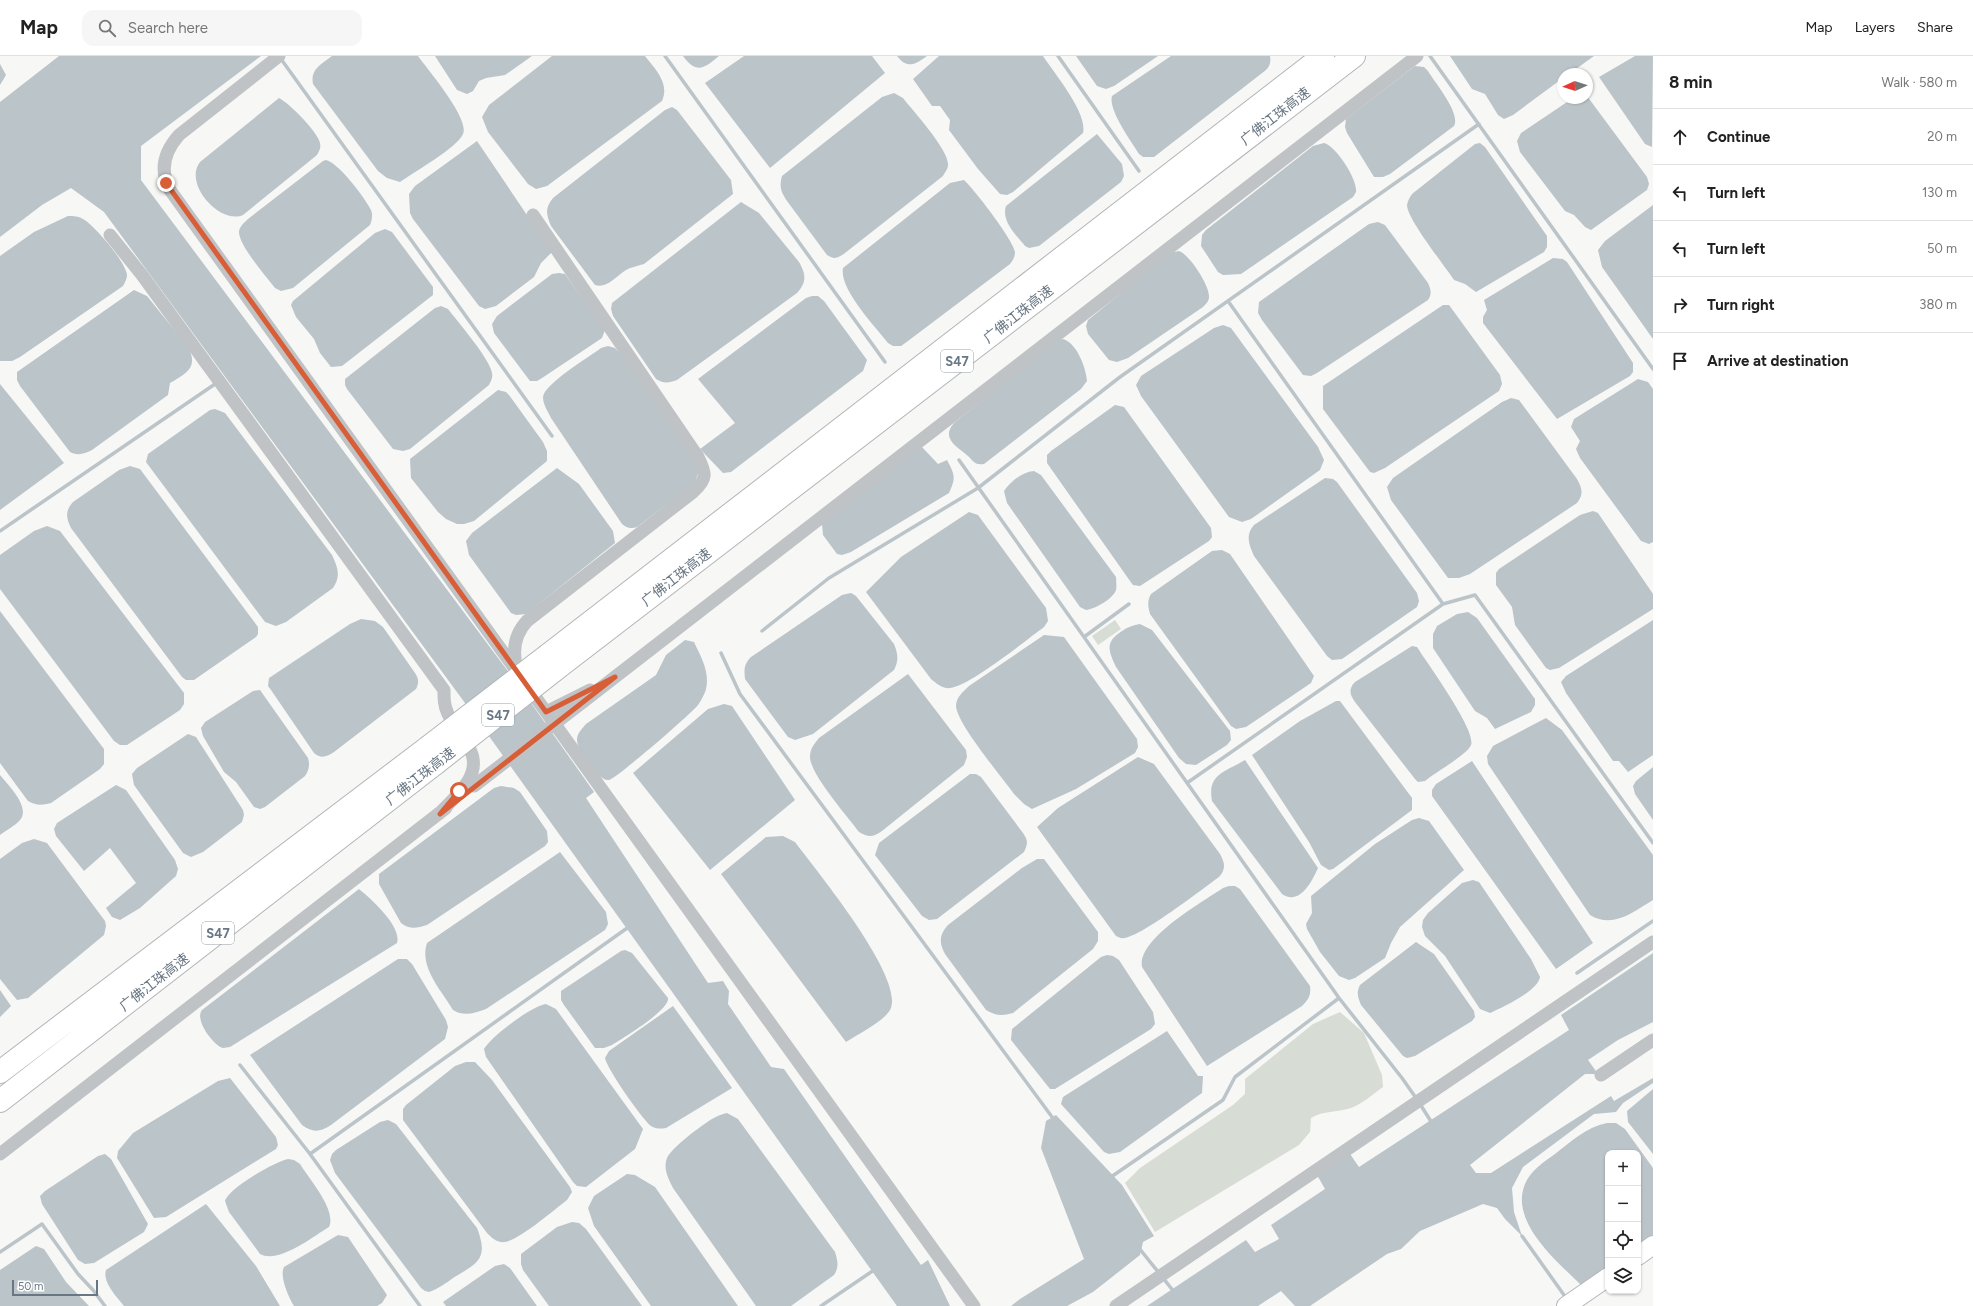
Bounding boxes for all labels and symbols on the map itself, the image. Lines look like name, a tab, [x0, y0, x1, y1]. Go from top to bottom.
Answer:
north arrow	[1557, 68, 1593, 104]
street label: 广佛江珠高速	[1237, 84, 1314, 149]
route end	[157, 174, 175, 192]
street label: 广佛江珠高速	[980, 282, 1057, 347]
road number: S47	[941, 350, 973, 372]
street label: 广佛江珠高速	[638, 545, 715, 610]
road number: S47	[482, 704, 514, 726]
street label: 广佛江珠高速	[382, 744, 459, 809]
route start	[450, 782, 468, 800]
road number: S47	[202, 922, 234, 944]
street label: 广佛江珠高速	[116, 950, 193, 1015]
scale bar	[12, 1278, 98, 1297]

